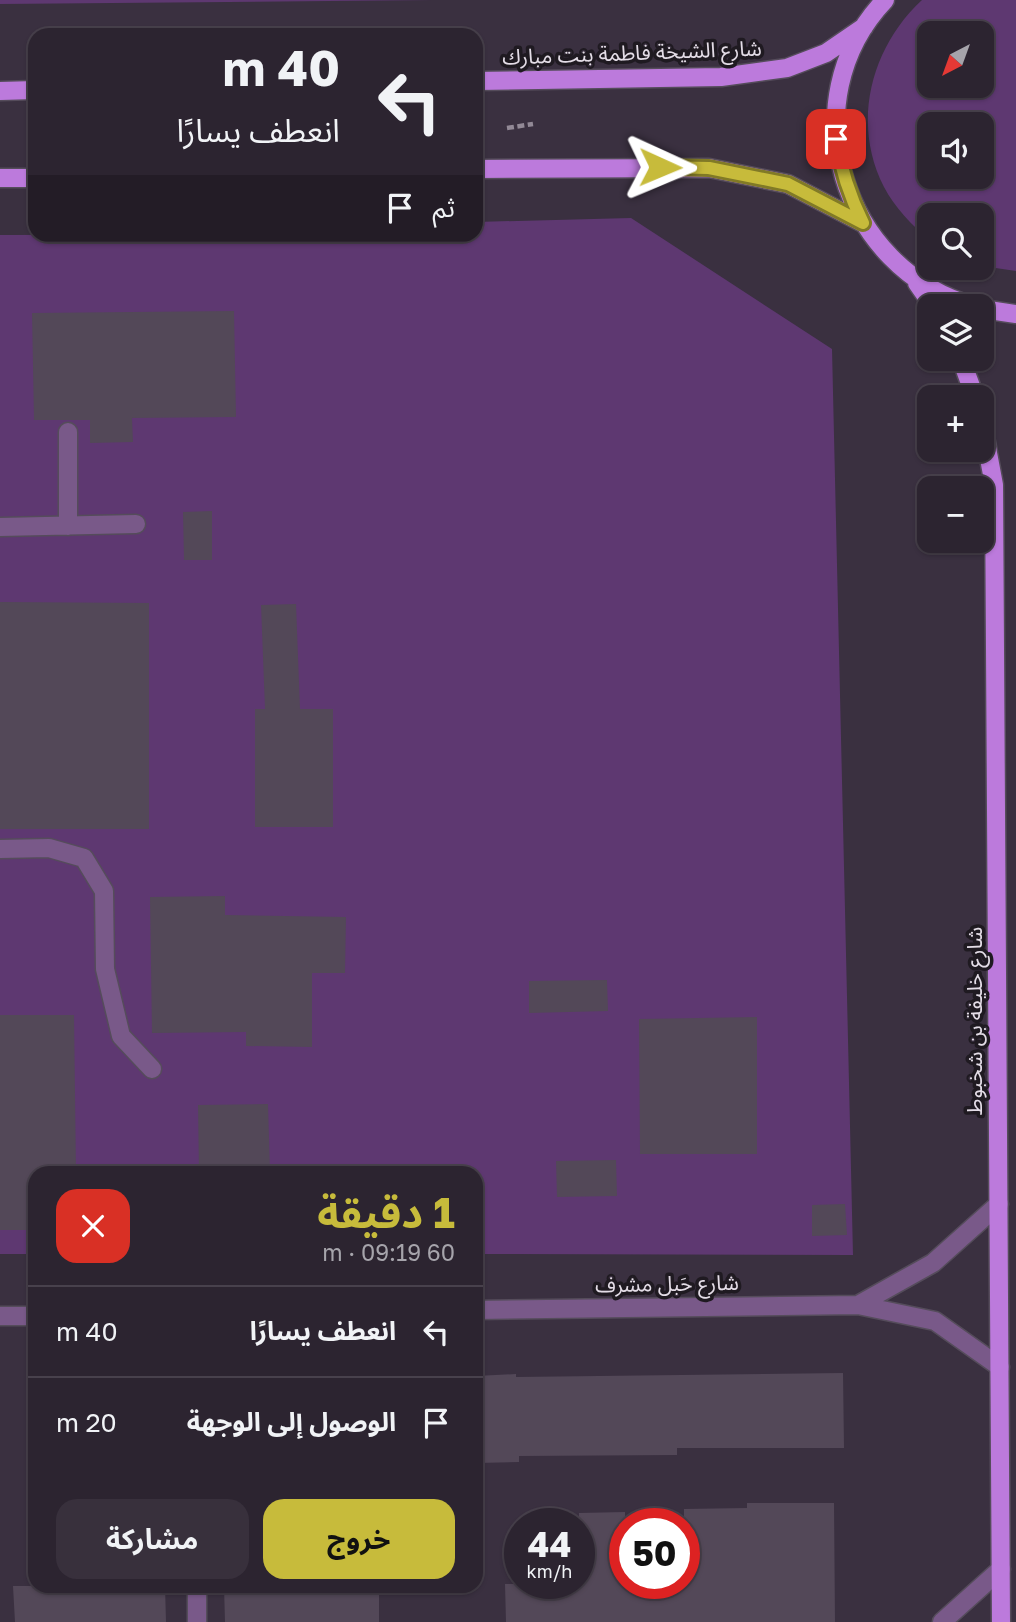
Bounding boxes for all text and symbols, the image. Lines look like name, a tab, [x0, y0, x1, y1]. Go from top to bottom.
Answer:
north arrow	[917, 21, 994, 98]
map controls	[917, 21, 994, 553]
street label: شارع الشيخة فاطمة بنت مبارك	[502, 34, 762, 73]
text: 40 m	[222, 38, 340, 97]
icon: left	[364, 56, 455, 147]
pin	[806, 109, 866, 169]
text: انعطف يسارًا	[177, 111, 340, 149]
button: sound	[917, 112, 994, 189]
icon: arrive	[817, 120, 855, 158]
position arrow	[623, 130, 697, 204]
icon: arrive	[381, 189, 419, 227]
text: ثم	[433, 192, 455, 223]
button: search	[917, 203, 994, 280]
button: layers	[917, 294, 994, 371]
button: +	[917, 385, 994, 462]
button: −	[917, 476, 994, 553]
street label: شارع خليفة بن شخبوط	[961, 927, 990, 1115]
text: 1 دقيقة	[317, 1187, 455, 1237]
button: close	[56, 1189, 130, 1263]
text: 60 m · 09:19	[322, 1238, 455, 1266]
street label: شارع حَبل مشرف	[595, 1269, 739, 1300]
icon: left	[417, 1313, 455, 1351]
text: انعطف يسارًا	[250, 1315, 396, 1346]
text: 40 m	[56, 1316, 118, 1347]
icon: arrive	[417, 1404, 455, 1442]
text: الوصول إلى الوجهة	[187, 1406, 396, 1437]
text: 20 m	[56, 1407, 117, 1438]
button: مشاركة	[56, 1499, 249, 1579]
button: خروج	[263, 1499, 455, 1579]
speed limit sign: 50	[609, 1508, 700, 1599]
text: 44	[528, 1523, 571, 1565]
text: km/h	[527, 1560, 572, 1582]

